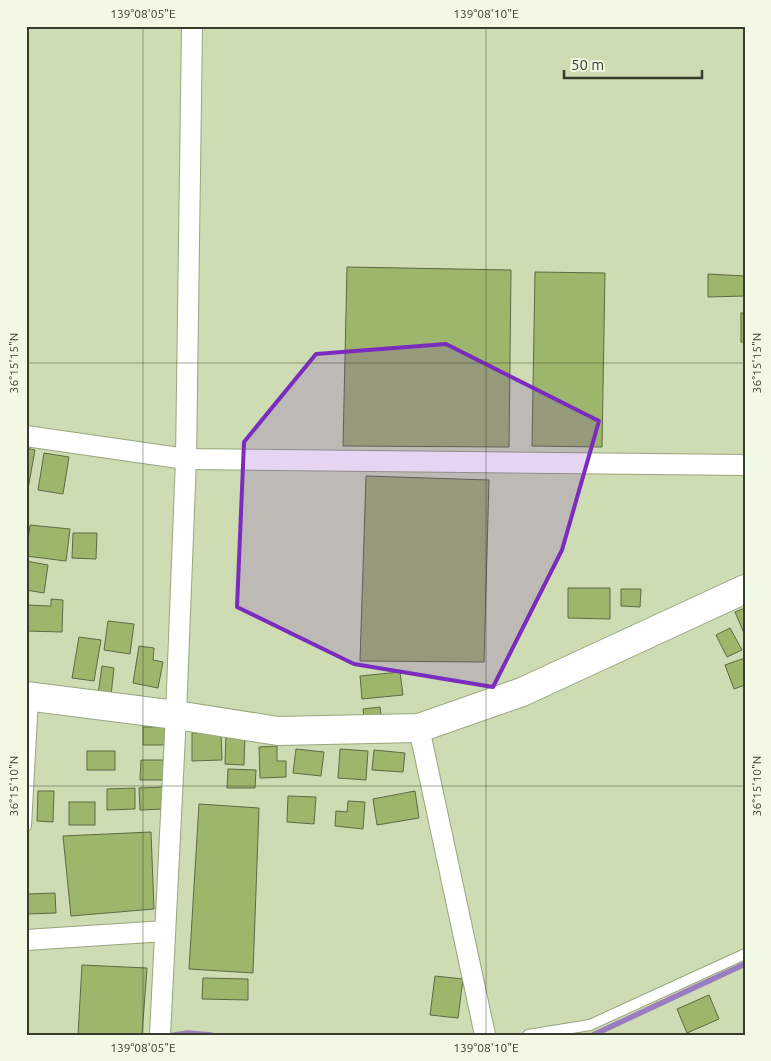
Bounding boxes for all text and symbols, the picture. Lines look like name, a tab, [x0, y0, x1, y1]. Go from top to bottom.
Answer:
text: 139°08'05"E	[110, 7, 176, 20]
text: 139°08'10"E	[453, 7, 519, 20]
scale bar	[564, 48, 701, 80]
text: 50 m	[571, 56, 604, 73]
text: 36°15'15"N	[7, 333, 20, 393]
text: 36°15'15"N	[750, 333, 763, 393]
text: 36°15'10"N	[7, 756, 20, 816]
text: 36°15'10"N	[750, 756, 763, 816]
text: 139°08'05"E	[110, 1041, 176, 1054]
text: 139°08'10"E	[453, 1041, 519, 1054]

